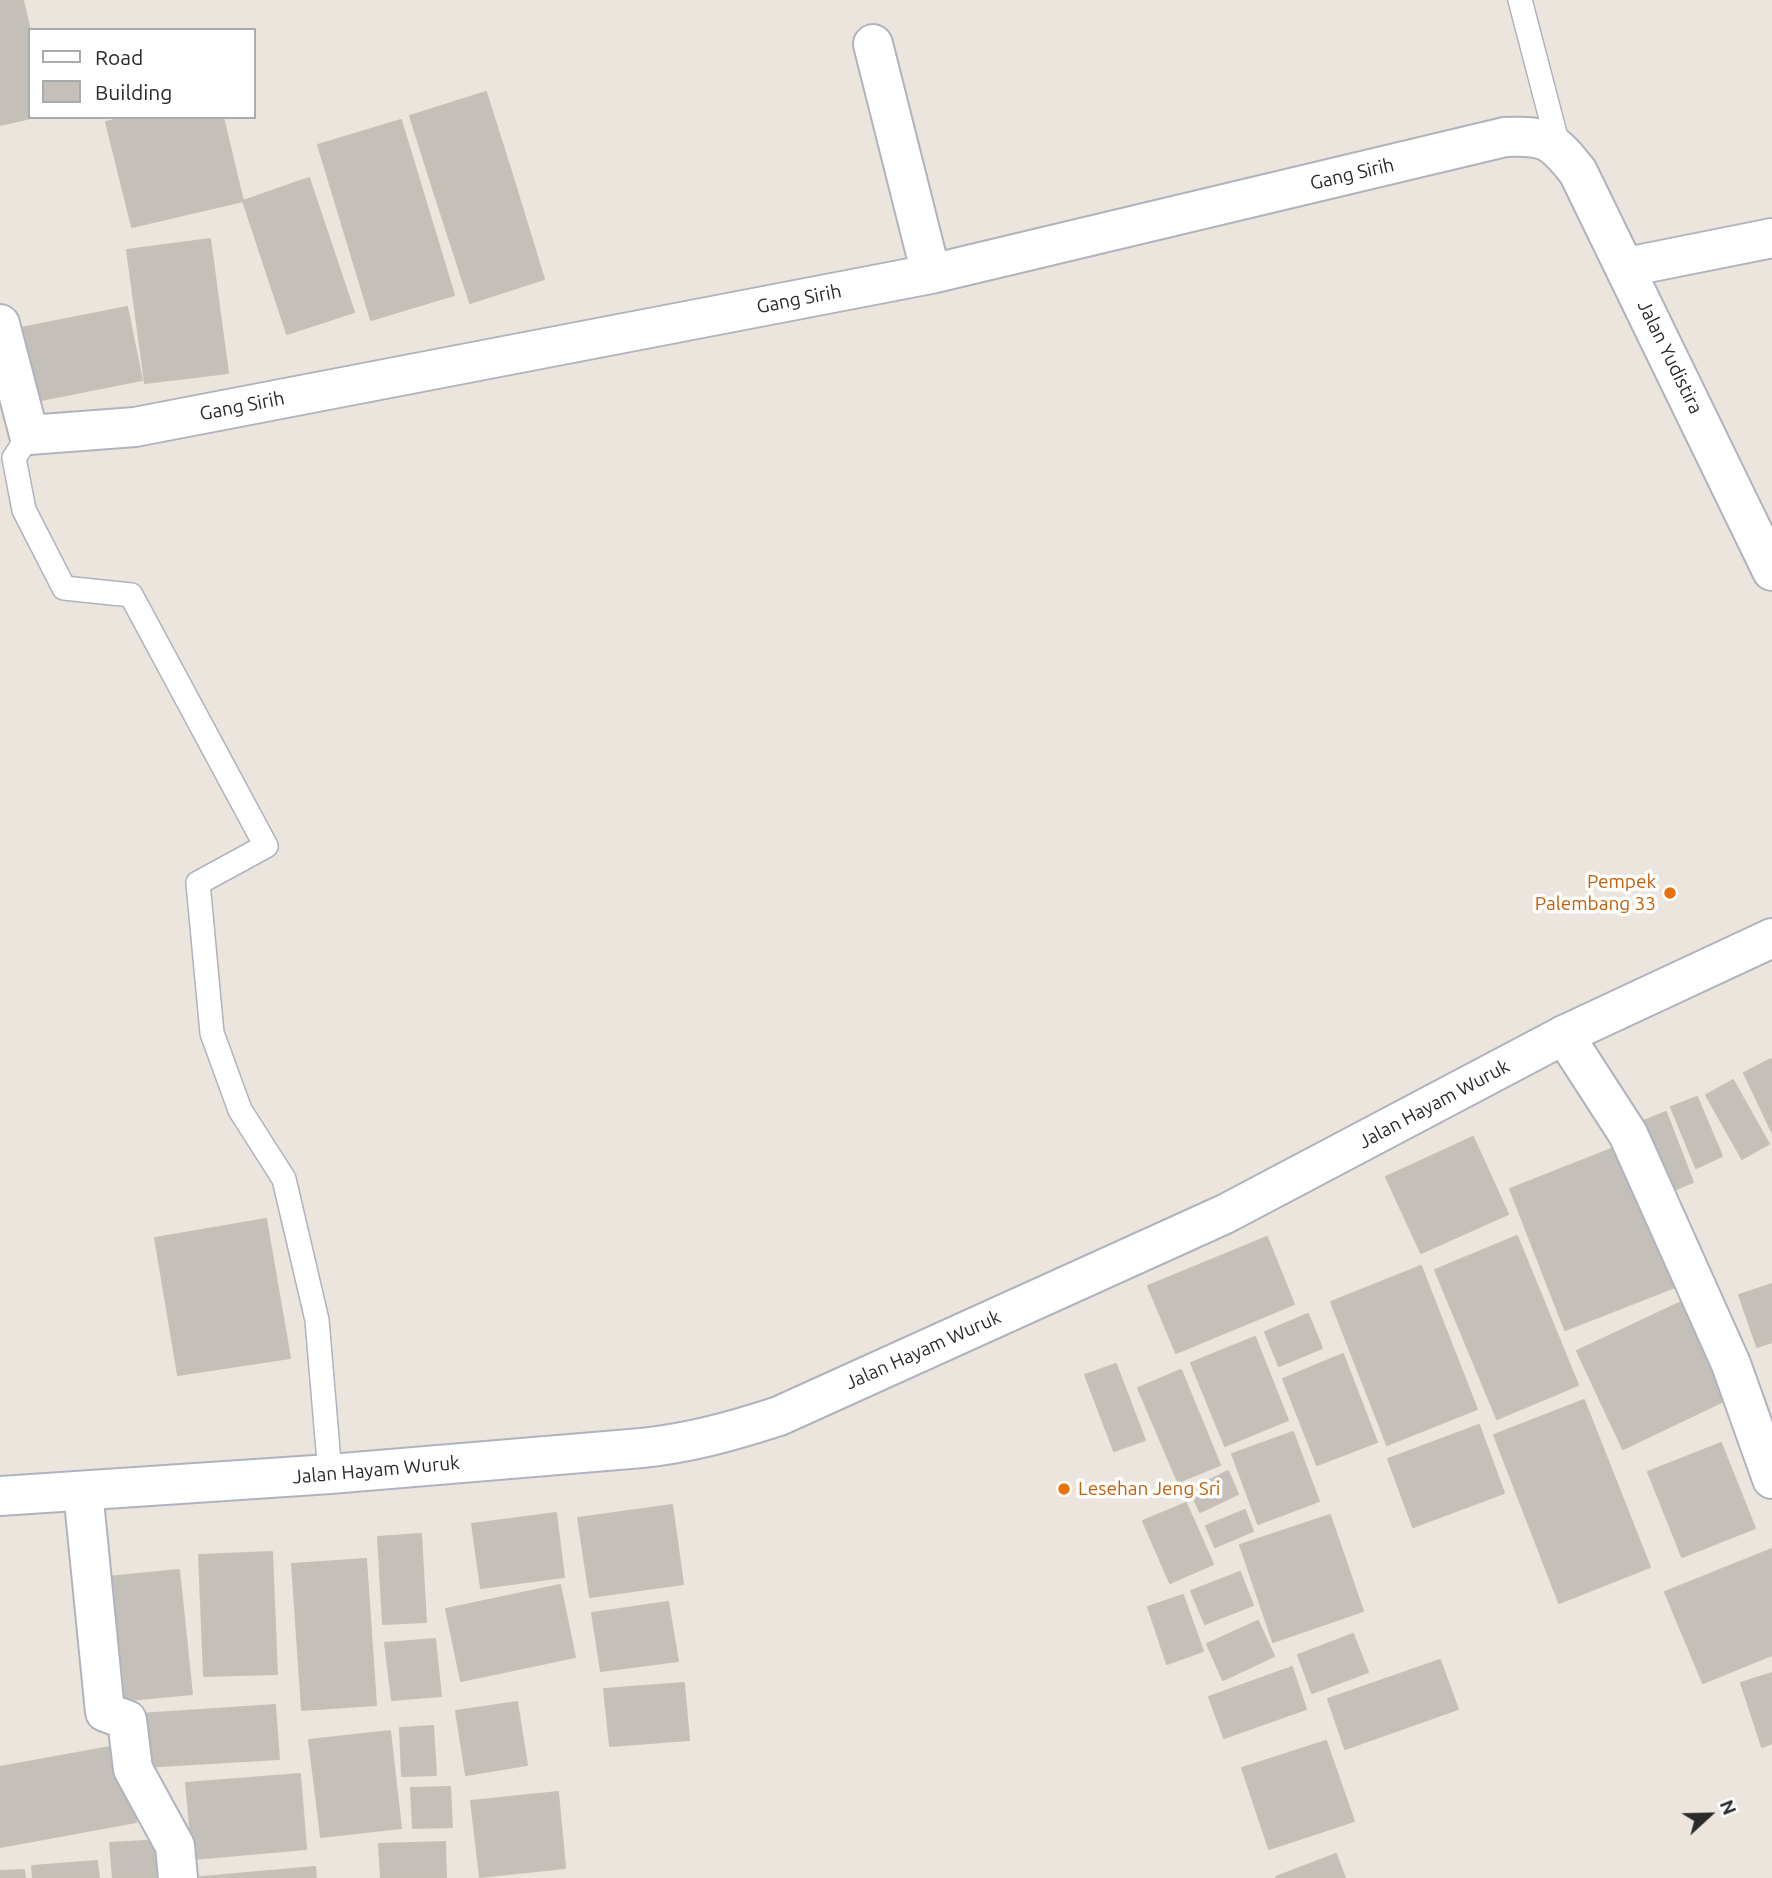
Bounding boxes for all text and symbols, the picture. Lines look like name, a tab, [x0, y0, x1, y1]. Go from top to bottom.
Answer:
legend	[28, 28, 256, 119]
text: Road	[95, 45, 143, 69]
text: Building	[95, 80, 172, 104]
street label: Gang Sirih	[1308, 153, 1396, 195]
street label: Gang Sirih	[755, 280, 843, 318]
street label: Jalan Yudistira	[1633, 297, 1707, 417]
street label: Gang Sirih	[198, 387, 286, 425]
place label: Pempek Palembang 33	[1535, 871, 1656, 915]
marker: Pempek Palembang 33	[1662, 885, 1678, 901]
street label: Jalan Hayam Wuruk	[1355, 1055, 1513, 1153]
street label: Jalan Hayam Wuruk	[842, 1305, 1004, 1395]
street label: Jalan Hayam Wuruk	[292, 1451, 460, 1489]
place label: Lesehan Jeng Sri	[1078, 1478, 1220, 1500]
marker: Lesehan Jeng Sri	[1056, 1481, 1072, 1497]
north arrow	[1674, 1780, 1744, 1850]
text: N	[1716, 1796, 1741, 1818]

